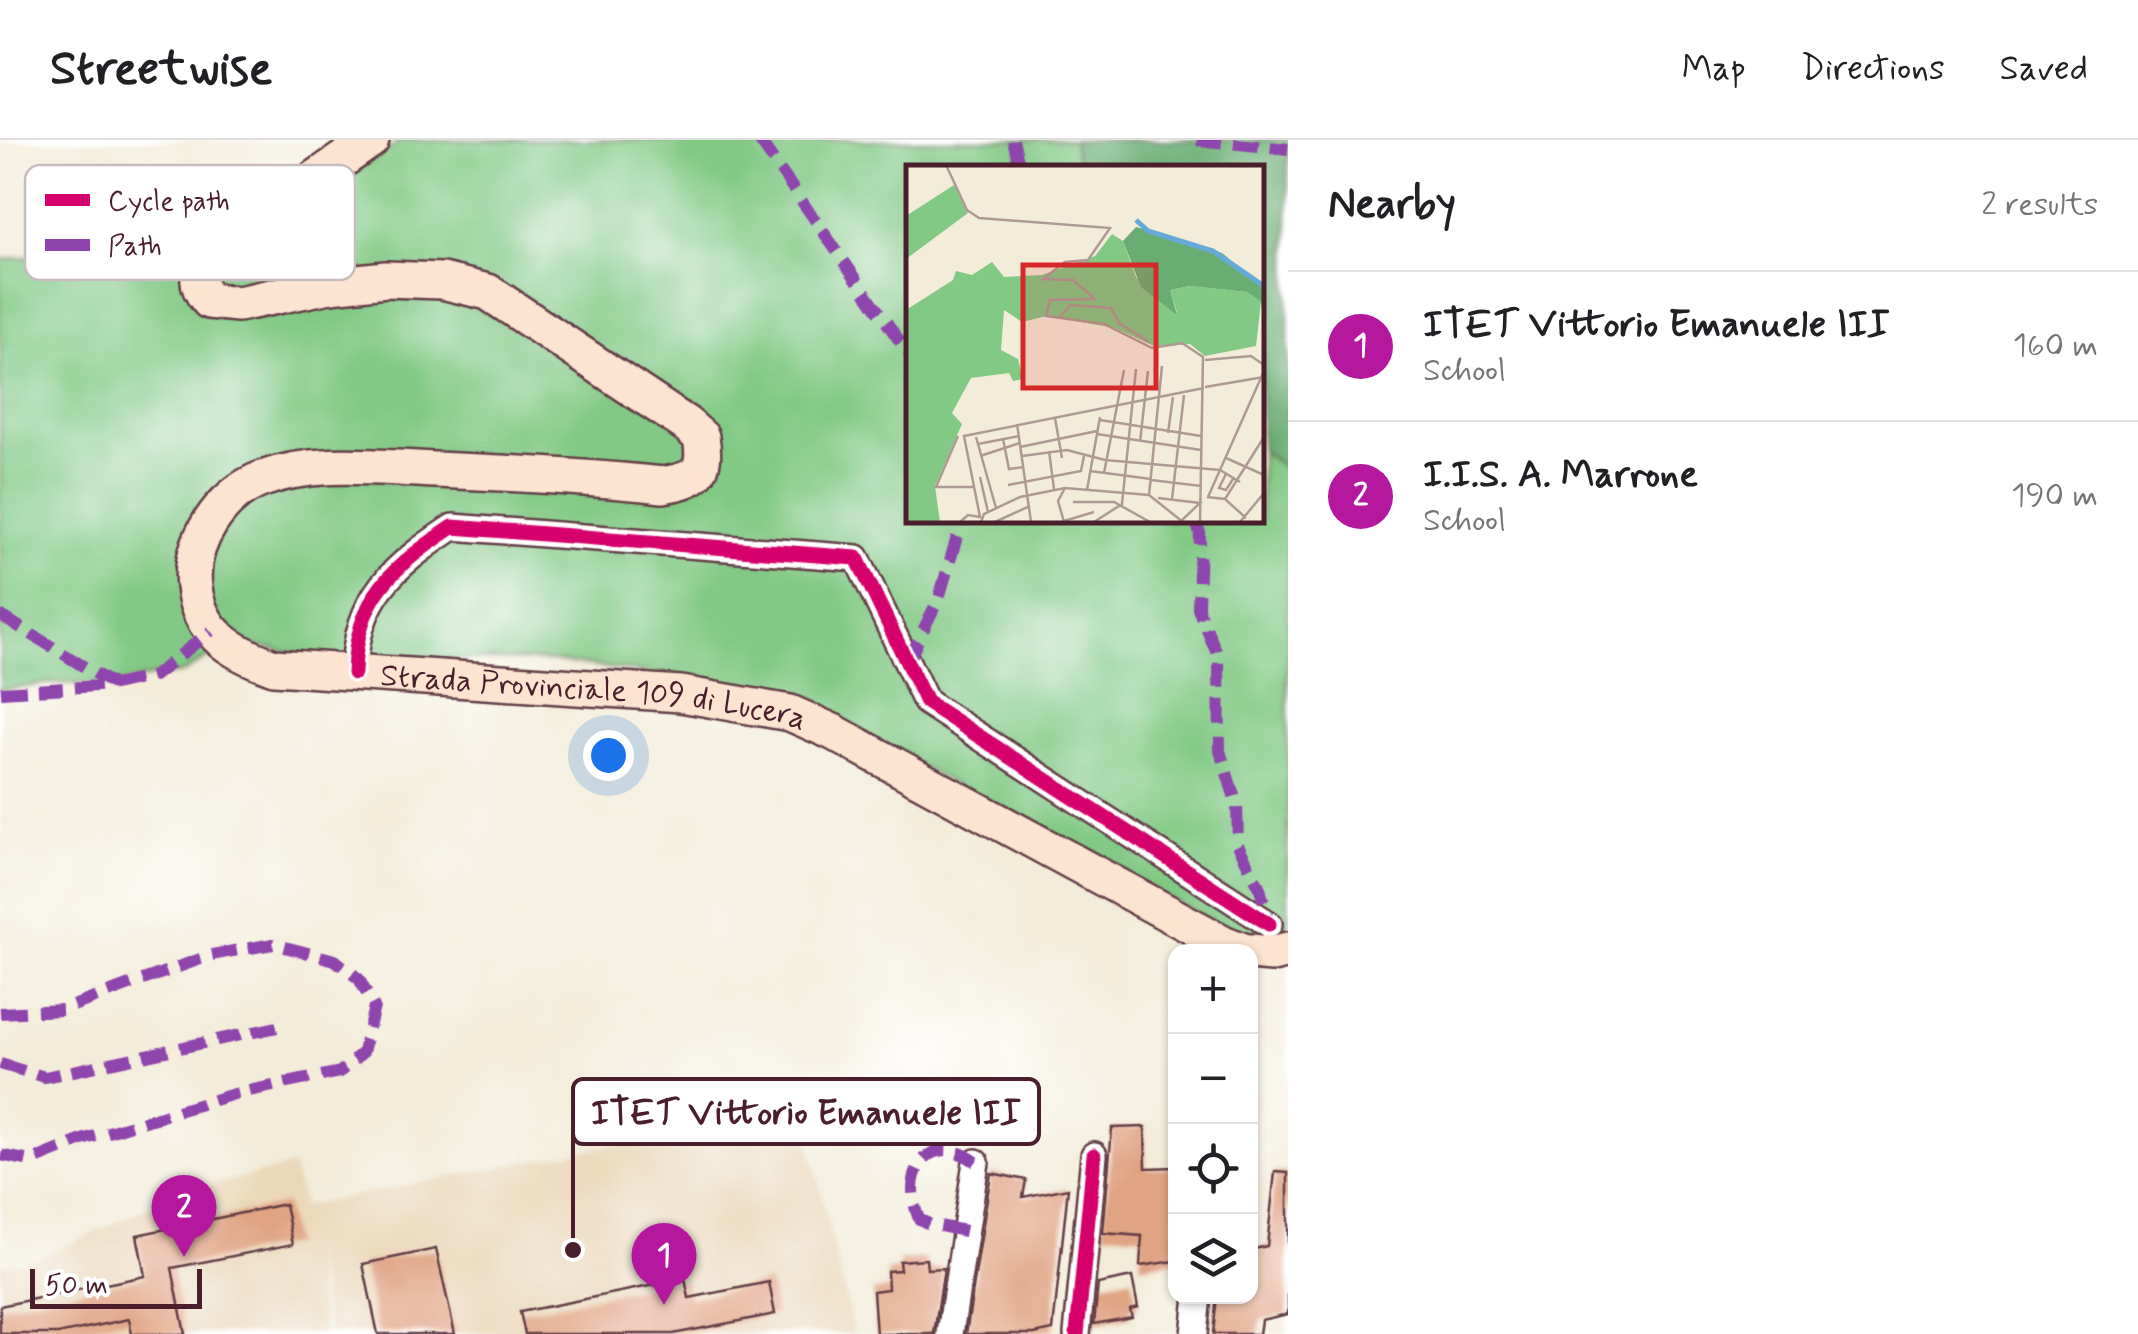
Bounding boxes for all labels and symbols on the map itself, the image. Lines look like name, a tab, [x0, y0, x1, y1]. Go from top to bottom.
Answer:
legend	[25, 165, 355, 280]
inset map	[906, 165, 1263, 522]
text: Cycle path	[108, 184, 230, 221]
text: Path	[108, 229, 162, 266]
street label: Strada Provinciale 109 di Lucera	[379, 655, 814, 741]
your location	[583, 730, 634, 781]
callout: ITET Vittorio Emanuele III	[573, 1079, 1039, 1144]
text: ITET Vittorio Emanuele III	[591, 1091, 1022, 1137]
pin: 2	[152, 1174, 216, 1257]
pin: 1	[632, 1222, 696, 1305]
scale bar	[30, 1264, 202, 1308]

